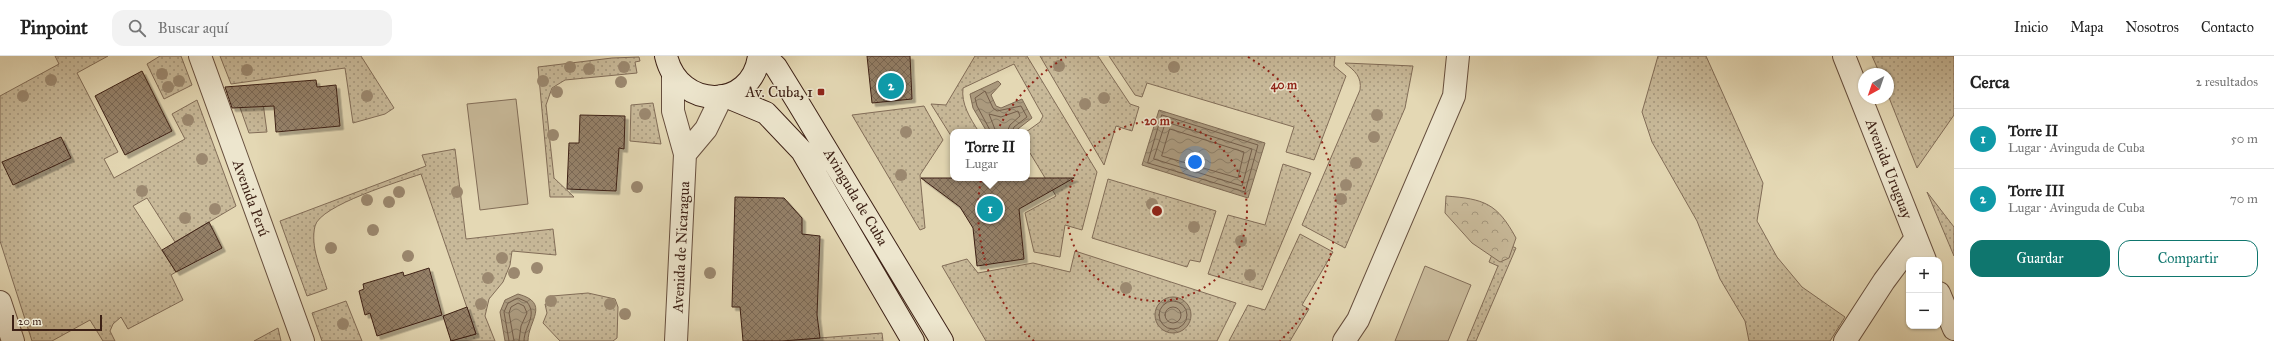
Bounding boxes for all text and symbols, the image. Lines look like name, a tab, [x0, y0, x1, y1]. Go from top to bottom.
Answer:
search box	[112, 10, 392, 46]
text: Pinpoint	[20, 16, 88, 39]
icon: search	[126, 17, 148, 39]
text: Buscar aquí	[158, 19, 228, 37]
text: Inicio	[2014, 19, 2048, 36]
text: Mapa	[2070, 19, 2103, 36]
text: Nosotros	[2125, 19, 2179, 36]
text: Contacto	[2201, 19, 2254, 36]
north arrow	[1858, 68, 1894, 104]
pin: 2	[878, 71, 904, 101]
text: Cerca	[1970, 72, 2009, 93]
text: 2 resultados	[2195, 74, 2258, 90]
text: 40 m	[1271, 78, 1298, 93]
place label: Av. Cuba, 1	[744, 83, 813, 101]
marker: Av. Cuba, 1	[816, 87, 826, 97]
text: 20 m	[1144, 114, 1171, 128]
street label: Avenida Uruguay	[1861, 116, 1917, 222]
text: Torre II	[2008, 122, 2058, 140]
popup	[950, 129, 1030, 181]
text: 1	[1980, 131, 1986, 147]
text: 50 m	[2231, 131, 2258, 147]
text: Torre II	[965, 138, 1015, 156]
text: Lugar · Avinguda de Cuba	[2008, 140, 2145, 156]
street label: Avinguda de Cuba	[819, 144, 892, 249]
your location	[1185, 152, 1205, 172]
street label: Avenida Perú	[228, 156, 273, 239]
text: Lugar	[965, 156, 998, 172]
street label: Avenida de Nicaragua	[669, 180, 693, 314]
text: Torre III	[2008, 182, 2065, 200]
text: 2	[1980, 191, 1986, 207]
text: 70 m	[2230, 191, 2258, 207]
pin: 1	[977, 194, 1003, 224]
text: Lugar · Avinguda de Cuba	[2008, 200, 2145, 216]
centre of rings	[1150, 204, 1164, 218]
button: Guardar	[1970, 240, 2110, 277]
button: Compartir	[2118, 240, 2258, 277]
map controls	[1906, 257, 1942, 329]
button: +	[1906, 257, 1942, 293]
button: −	[1906, 293, 1942, 329]
scale bar	[12, 313, 102, 332]
text: 20 m	[18, 315, 41, 328]

